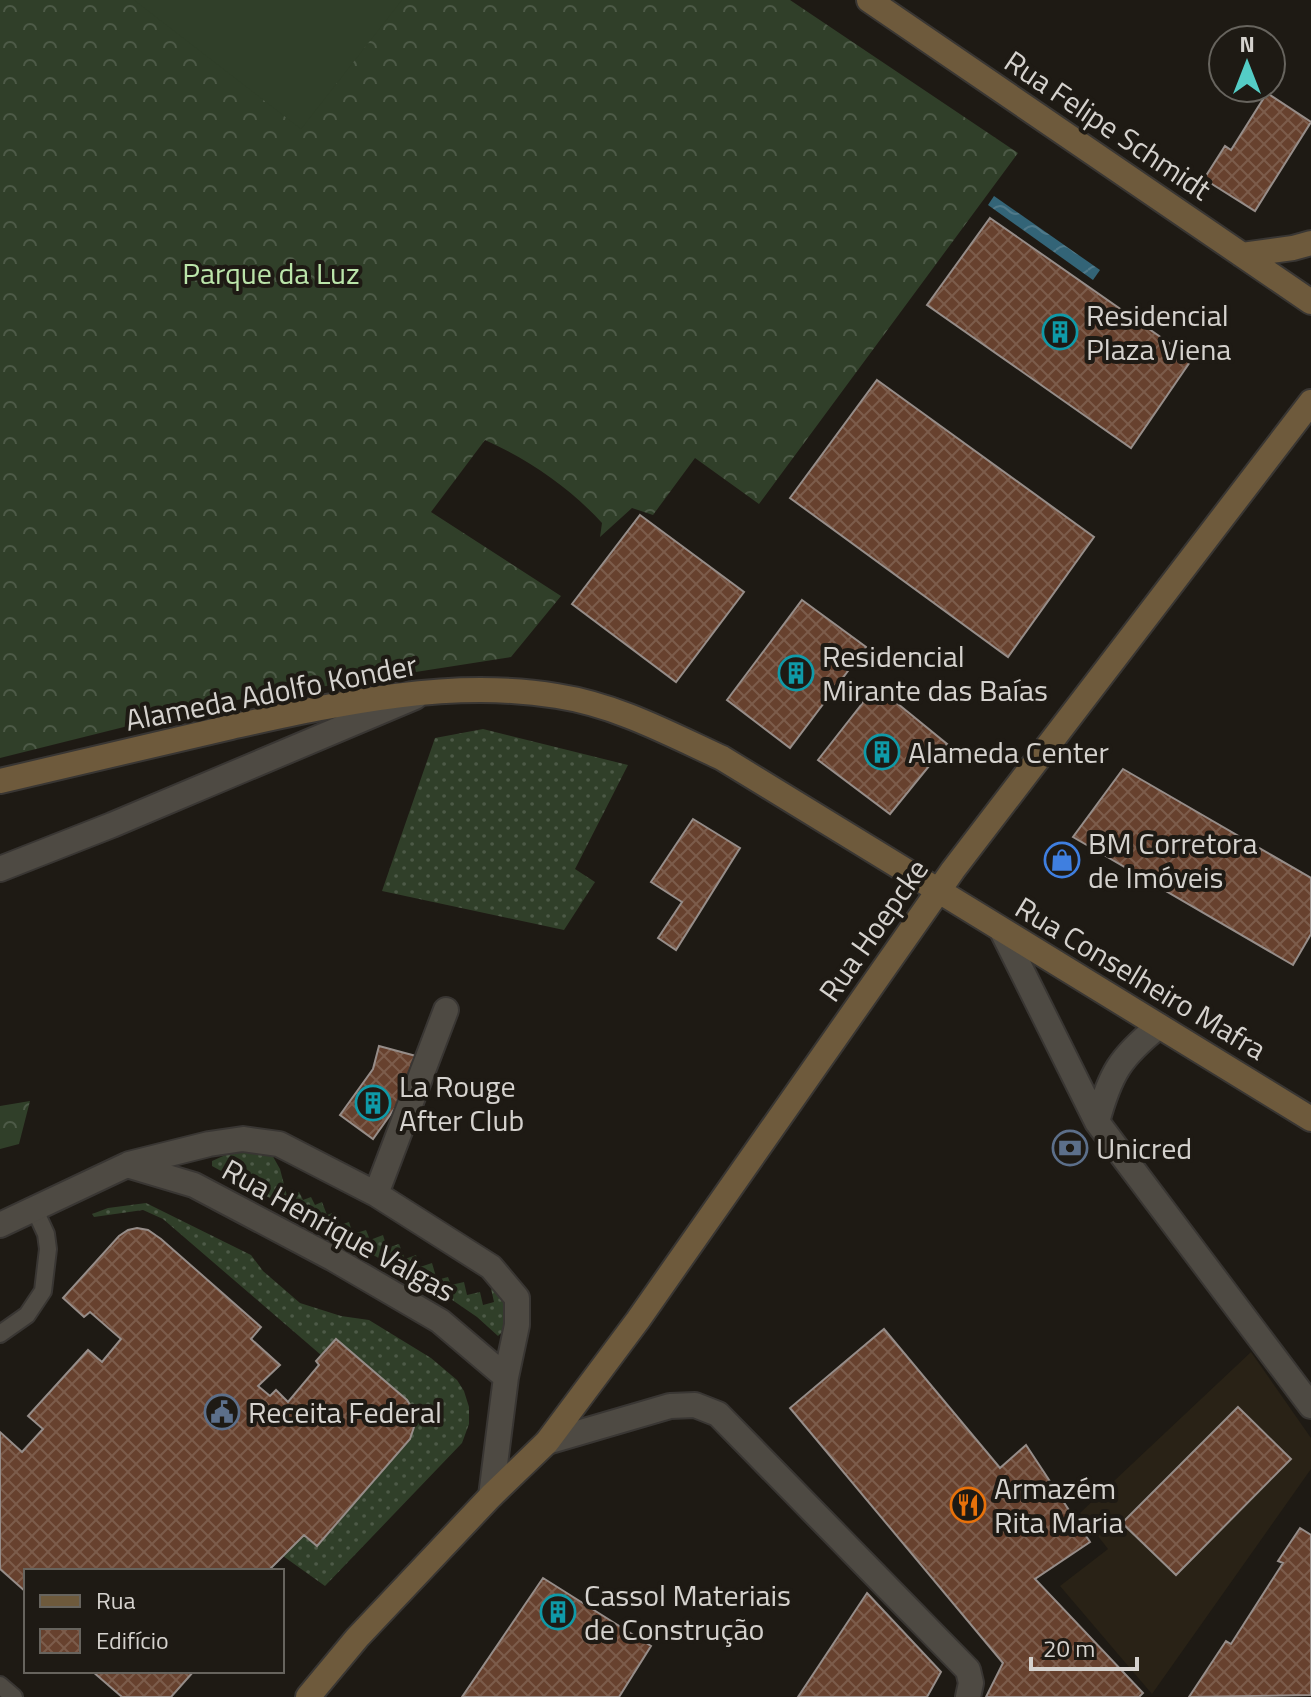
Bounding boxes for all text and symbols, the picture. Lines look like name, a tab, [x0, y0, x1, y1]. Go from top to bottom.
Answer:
north arrow	[1207, 24, 1287, 104]
text: N	[1239, 27, 1255, 61]
street label: Rua Felipe Schmidt	[995, 39, 1221, 212]
park label: Parque da Luz	[182, 250, 360, 296]
place label: Residencial Plaza Viena	[1086, 292, 1231, 372]
building icon: Residencial Plaza Viena	[1041, 313, 1079, 351]
place label: Residencial Mirante das Baías	[822, 633, 1048, 713]
street label: Alameda Adolfo Konder	[121, 641, 421, 743]
building icon: Residencial Mirante das Baías	[777, 654, 815, 692]
place label: Alameda Center	[908, 729, 1109, 775]
building icon: Alameda Center	[863, 733, 901, 771]
place label: BM Corretora de Imóveis	[1088, 820, 1257, 900]
shop icon: BM Corretora de Imóveis	[1043, 841, 1081, 879]
street label: Rua Hoepcke	[807, 849, 939, 1011]
street label: Rua Conselheiro Mafra	[1007, 885, 1275, 1071]
place label: La Rouge After Club	[399, 1063, 524, 1143]
building icon: La Rouge After Club	[354, 1084, 392, 1122]
place label: Unicred	[1096, 1125, 1192, 1171]
bank icon: Unicred	[1051, 1129, 1089, 1167]
street label: Rua Henrique Valgas	[214, 1147, 464, 1313]
place label: Receita Federal	[248, 1389, 442, 1435]
public building icon: Receita Federal	[203, 1393, 241, 1431]
place label: Armazém Rita Maria	[994, 1465, 1123, 1545]
restaurant icon: Armazém Rita Maria	[949, 1486, 987, 1524]
legend	[24, 1569, 284, 1673]
place label: Cassol Materiais de Construção	[584, 1572, 791, 1652]
text: Rua	[96, 1582, 135, 1618]
building icon: Cassol Materiais de Construção	[539, 1593, 577, 1631]
scale bar	[1031, 1621, 1137, 1671]
text: Edifício	[96, 1622, 169, 1658]
text: 20 m	[1043, 1630, 1095, 1666]

